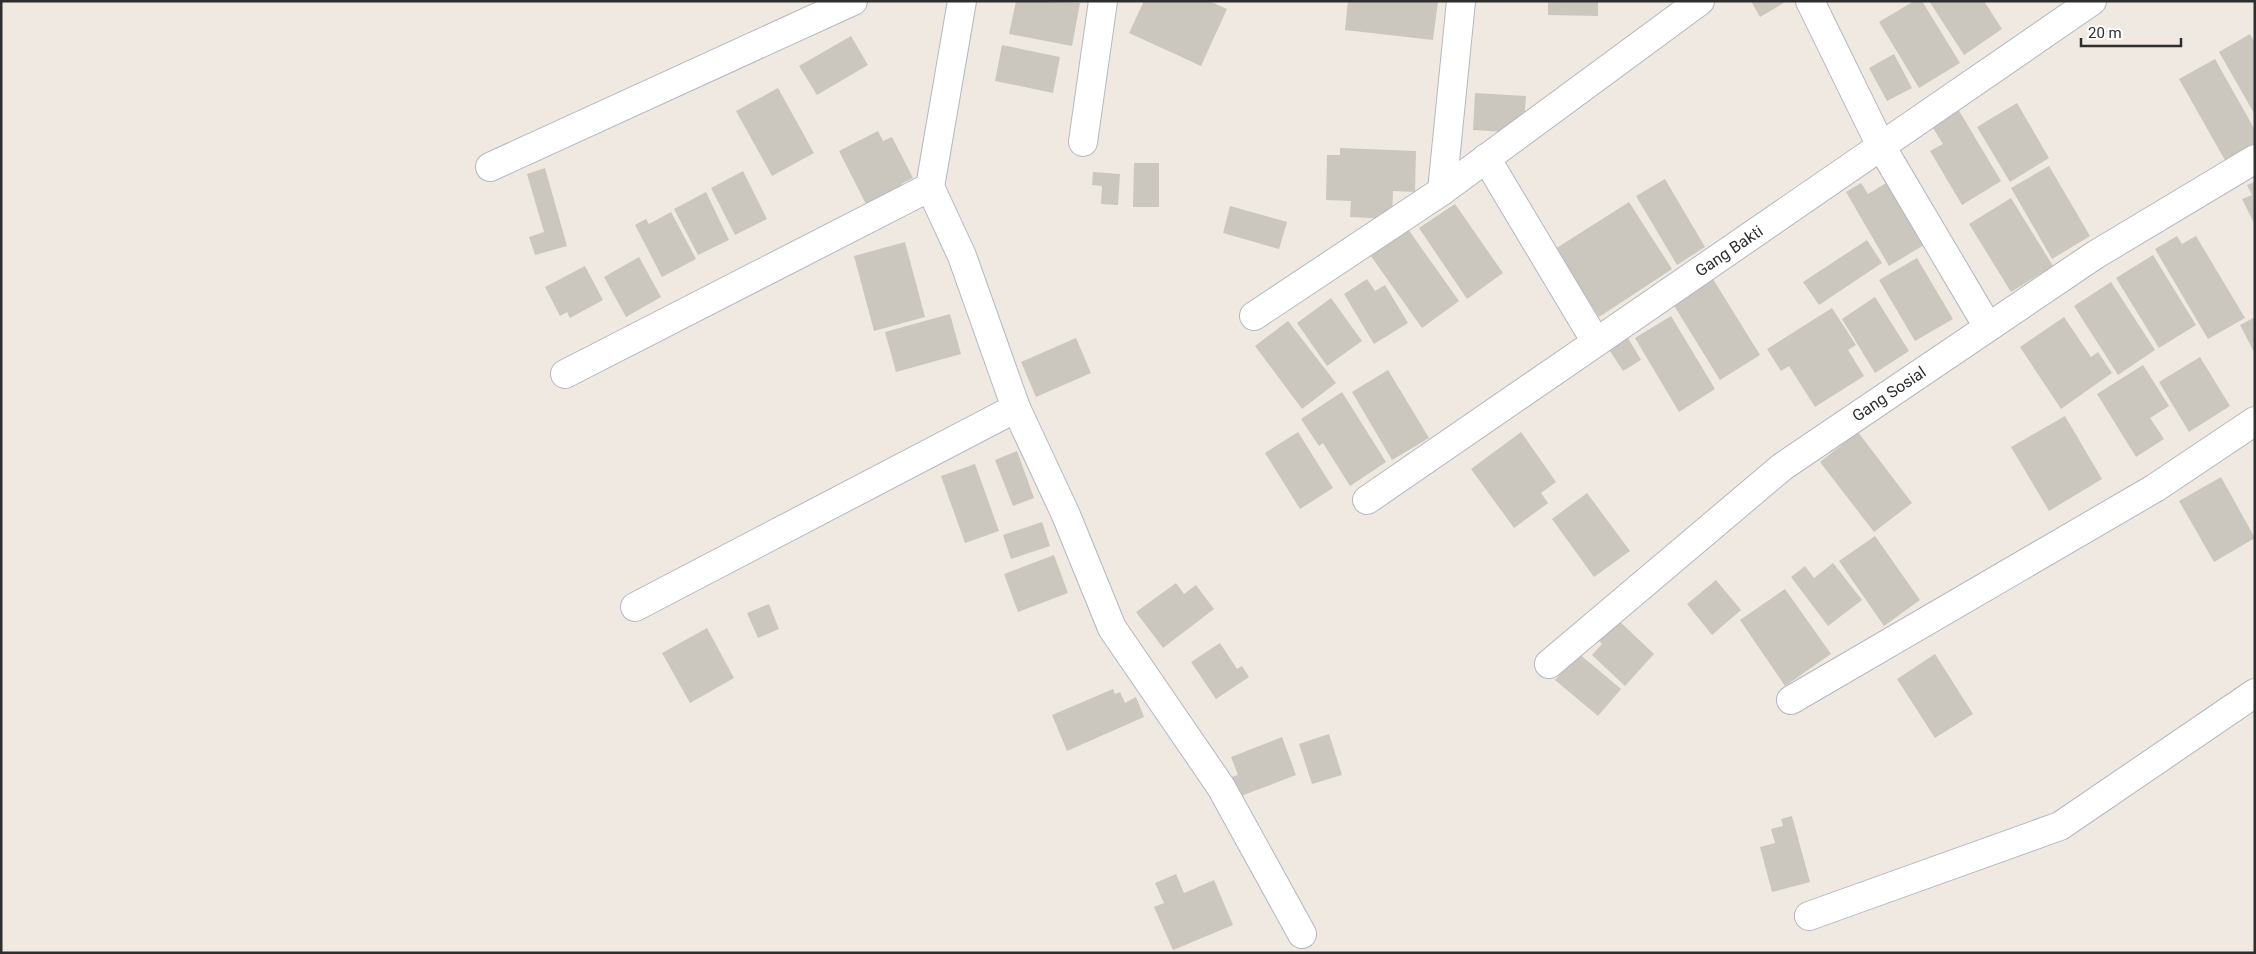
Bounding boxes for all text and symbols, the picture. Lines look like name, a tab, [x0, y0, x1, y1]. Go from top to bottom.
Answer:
scale bar	[2081, 15, 2181, 47]
text: 20 m	[2088, 24, 2122, 42]
street label: Gang Bakti	[1692, 222, 1766, 280]
street label: Gang Sosial	[1849, 362, 1929, 426]

